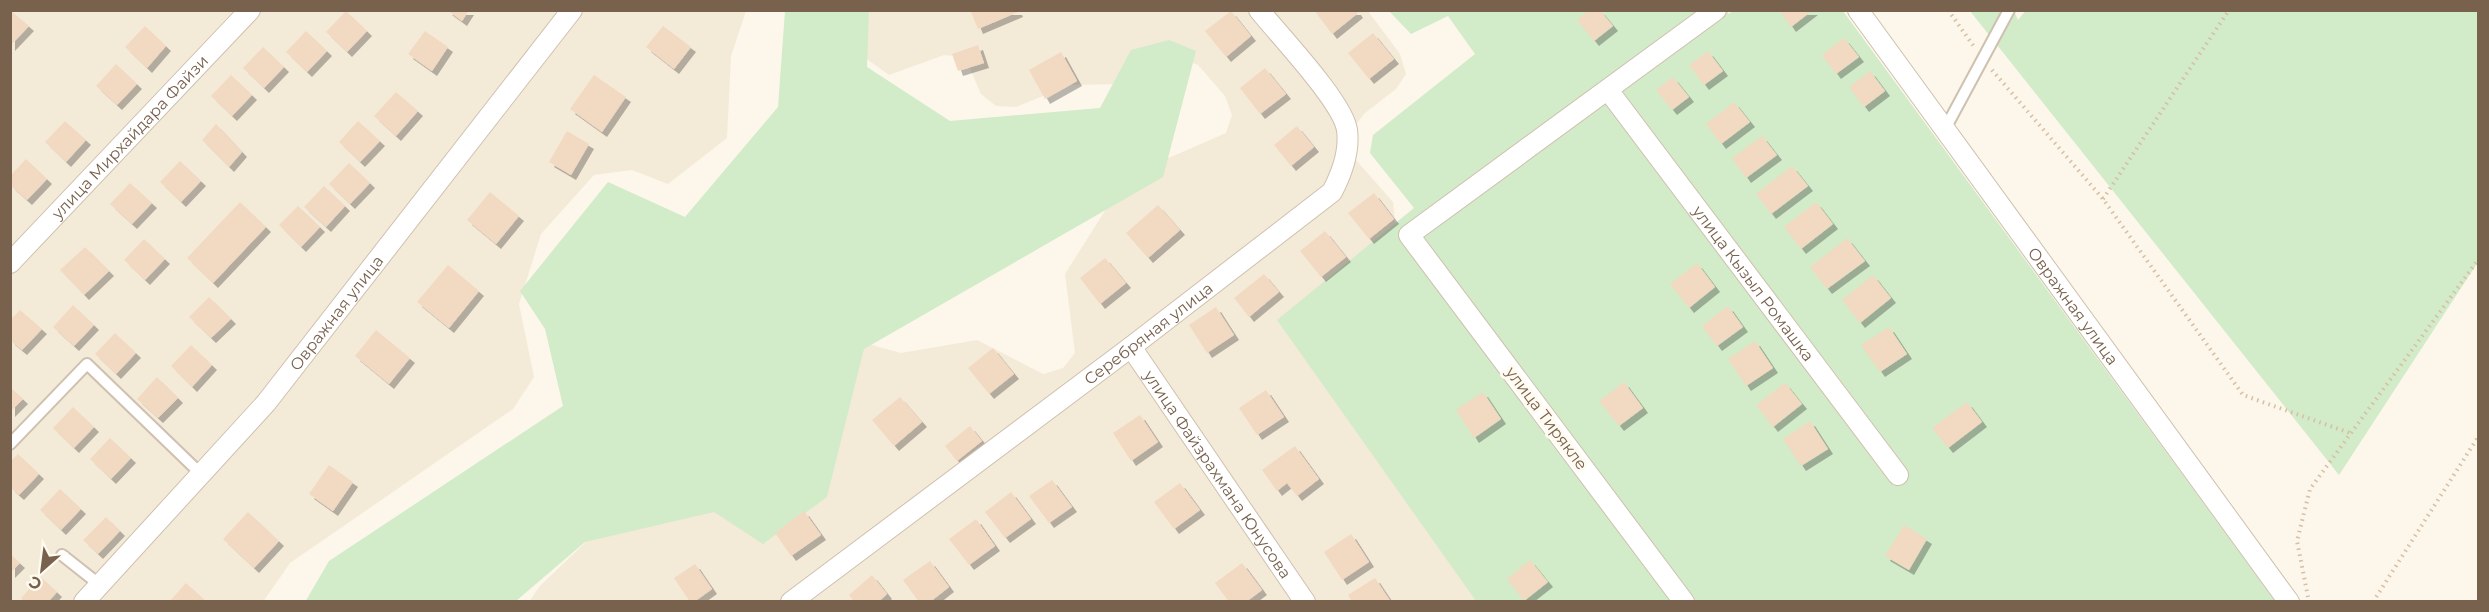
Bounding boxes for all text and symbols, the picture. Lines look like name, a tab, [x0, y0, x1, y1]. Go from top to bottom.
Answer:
street label: улица Мирхайдара Файзи	[47, 51, 212, 224]
street label: улица Кызыл Ромашка	[1688, 201, 1818, 365]
street label: Овражная улица	[2024, 244, 2122, 369]
street label: Овражная улица	[286, 252, 387, 375]
street label: Серебряная улица	[1080, 279, 1217, 389]
street label: улица Тирякле	[1501, 362, 1592, 474]
street label: улица Файзрахмана Юнусова	[1139, 366, 1295, 582]
north arrow	[12, 540, 72, 600]
text: С	[25, 572, 45, 594]

